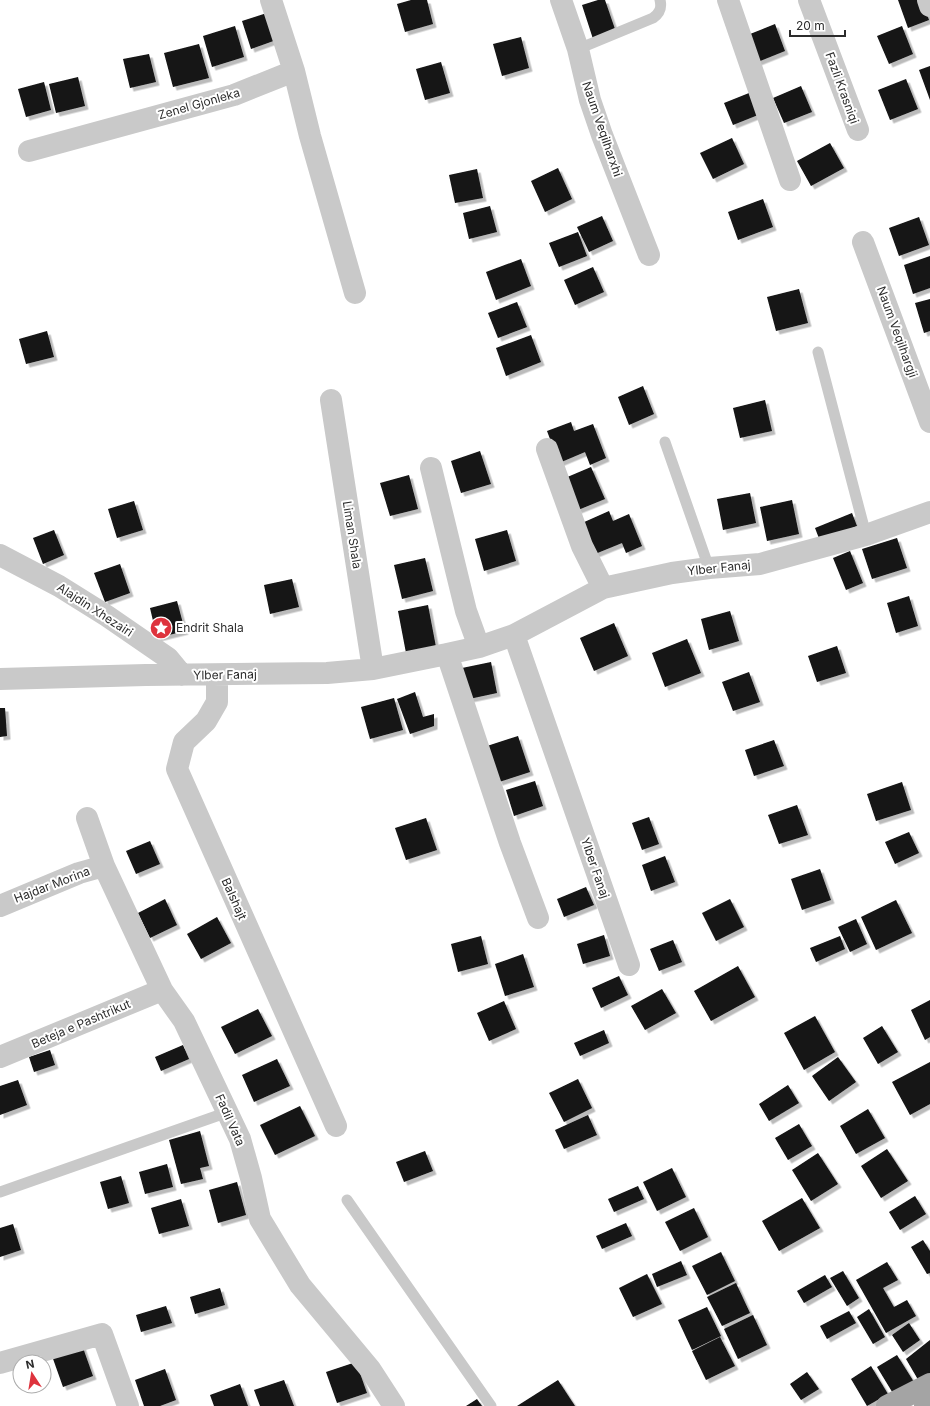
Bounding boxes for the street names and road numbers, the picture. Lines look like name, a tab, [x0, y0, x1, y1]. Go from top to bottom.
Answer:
street label: Fazli Krasniqi	[823, 50, 862, 126]
street label: Naum Veqilharxhi	[579, 79, 626, 178]
street label: Zenel Gjonleka	[156, 85, 241, 122]
street label: Naum Veqilhargji	[874, 284, 921, 380]
street label: Liman Shala	[340, 500, 365, 570]
street label: Ylber Fanaj	[687, 557, 751, 578]
street label: Alajdin Xhezairi	[54, 579, 136, 640]
street label: Ylber Fanaj	[193, 666, 257, 683]
street label: Ylber Fanaj	[578, 835, 613, 900]
street label: Hajdar Morina	[12, 863, 92, 906]
street label: Balshajt	[219, 875, 250, 922]
street label: Beteja e Pashtrikut	[29, 996, 133, 1051]
street label: Fadil Vata	[212, 1092, 249, 1148]

